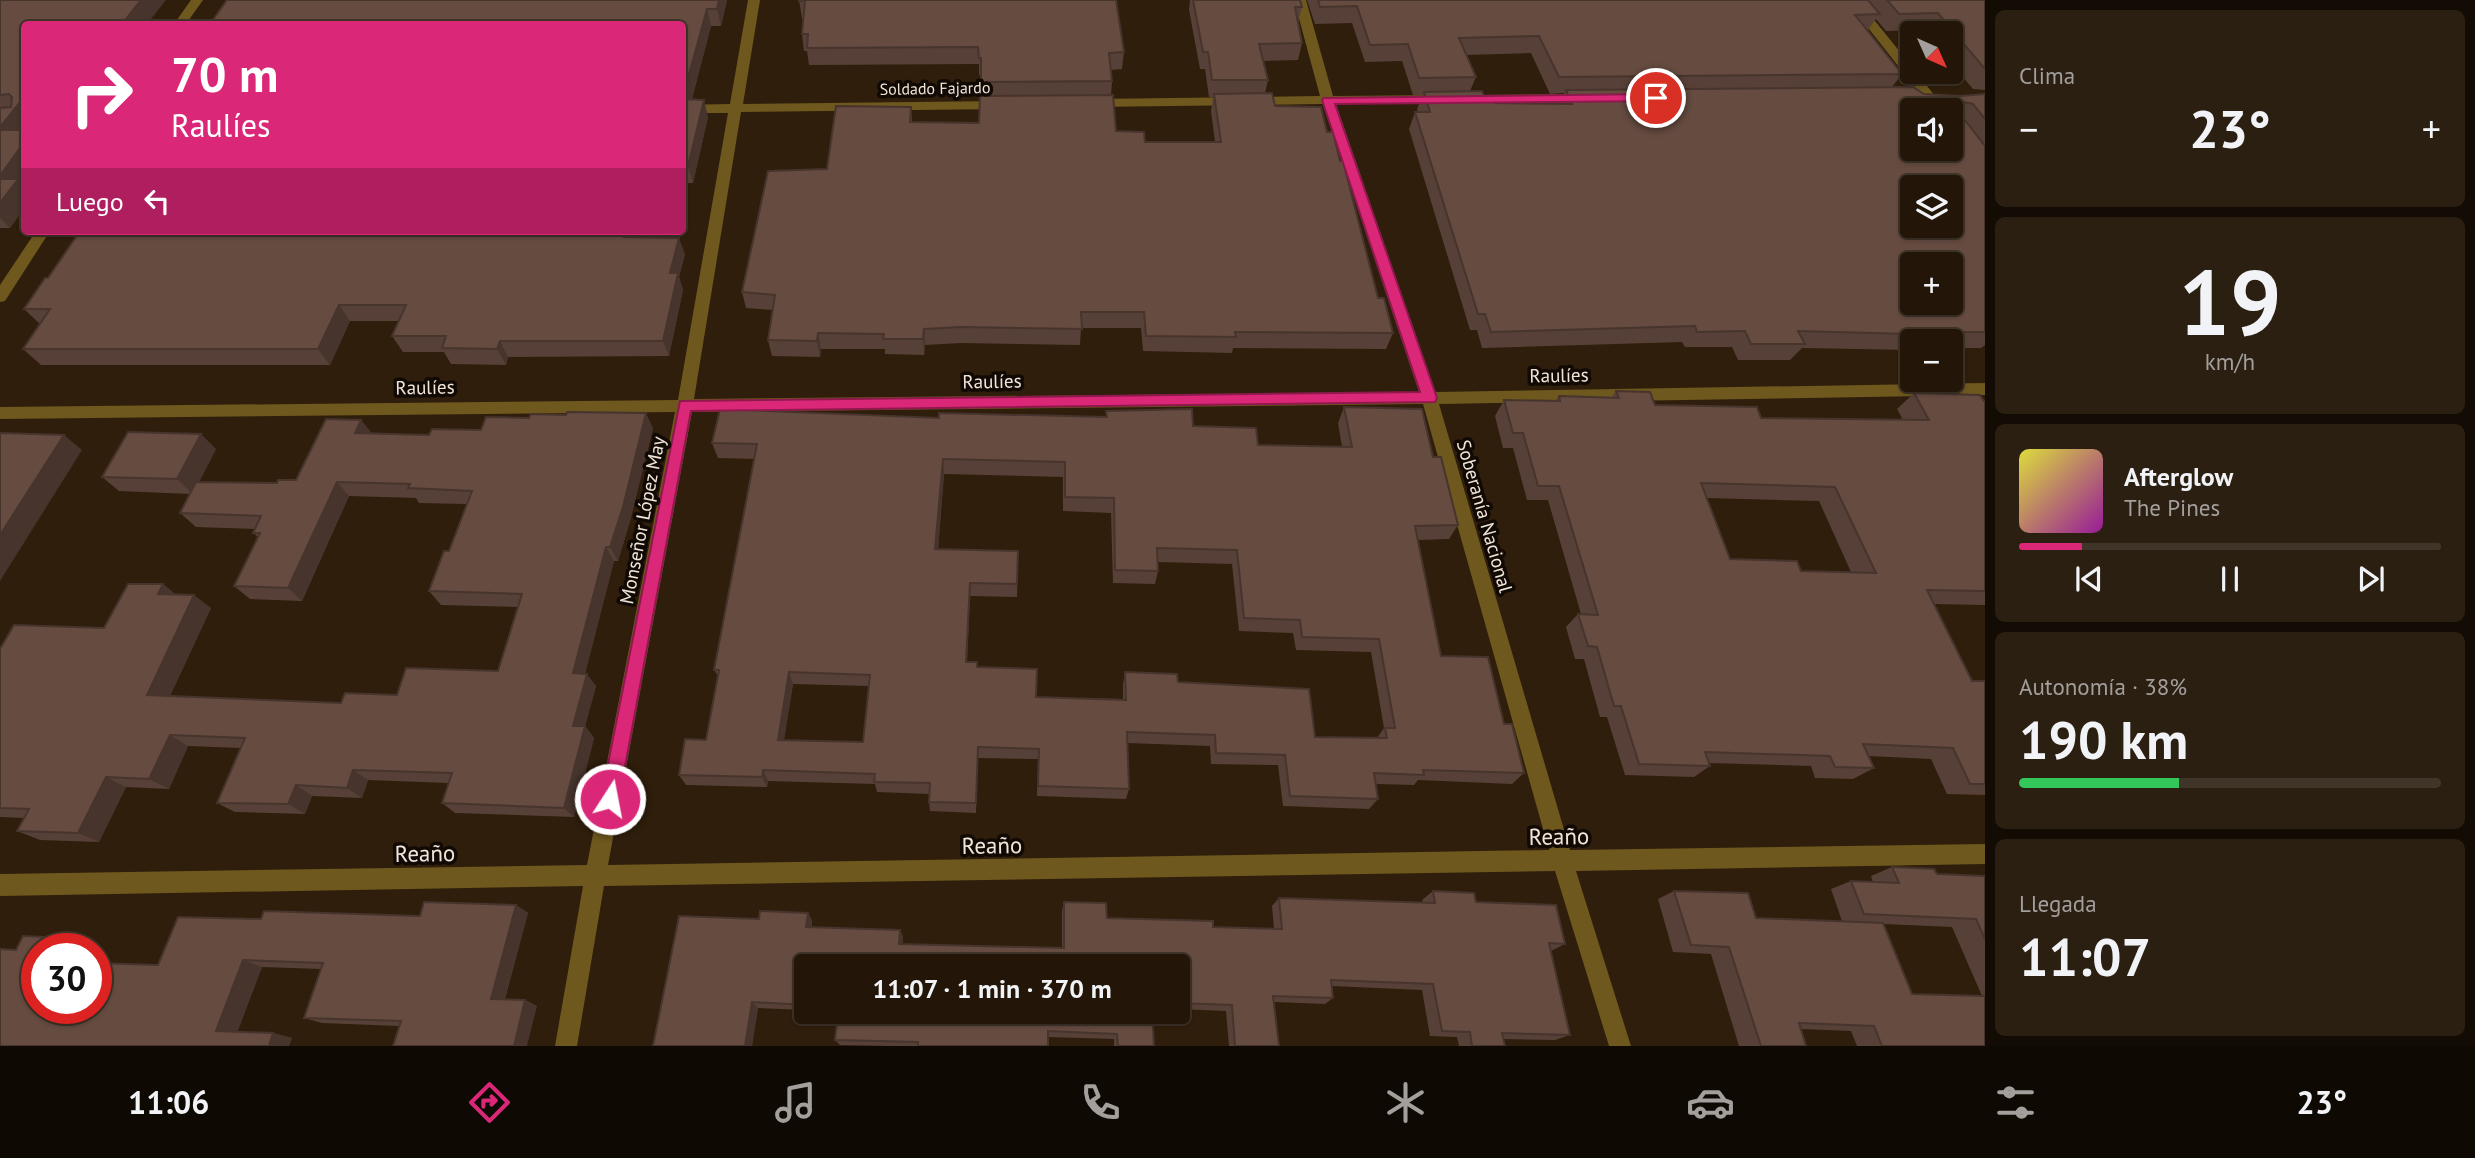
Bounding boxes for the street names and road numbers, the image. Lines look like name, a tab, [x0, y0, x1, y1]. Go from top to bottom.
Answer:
street label: Soldado Fajardo	[879, 77, 991, 99]
street label: Raulíes	[1529, 362, 1589, 388]
street label: Raulíes	[962, 368, 1022, 394]
street label: Raulíes	[395, 374, 455, 400]
street label: Monseñor López May	[614, 434, 670, 606]
street label: Soberanía Nacional	[1452, 437, 1518, 595]
street label: Reaño	[1528, 821, 1590, 851]
street label: Reaño	[961, 830, 1023, 860]
street label: Reaño	[394, 838, 456, 868]

